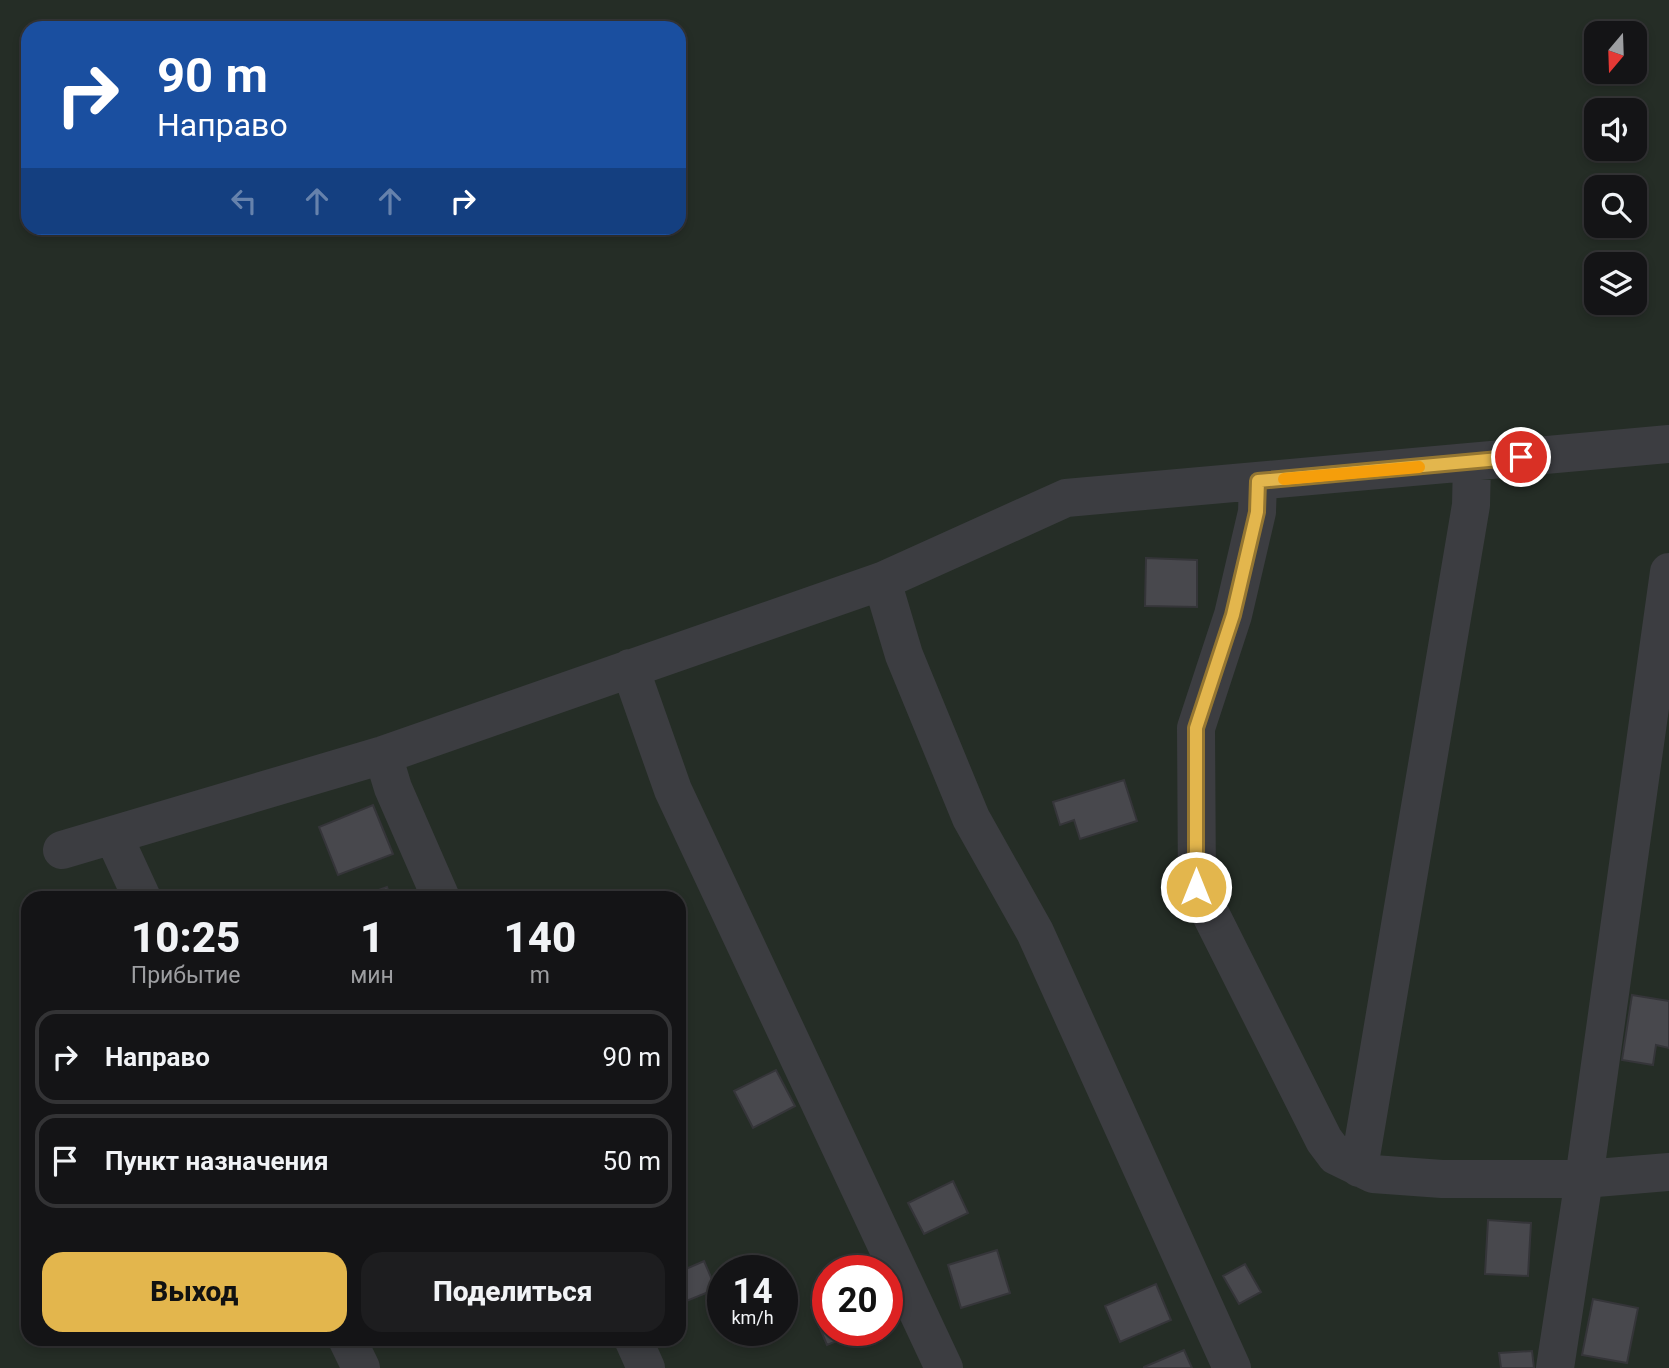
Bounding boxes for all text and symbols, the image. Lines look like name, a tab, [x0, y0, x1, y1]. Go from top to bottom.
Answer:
north arrow	[1584, 21, 1647, 84]
map controls	[1584, 21, 1647, 315]
text: 90 m	[157, 47, 268, 104]
icon: right	[42, 49, 133, 140]
button: sound	[1584, 98, 1647, 161]
text: Направо	[157, 106, 288, 144]
button: search	[1584, 175, 1647, 238]
icon: left	[225, 182, 263, 220]
icon: ahead	[298, 182, 336, 220]
icon: ahead	[371, 182, 409, 220]
icon: right	[444, 182, 482, 220]
button: layers	[1584, 252, 1647, 315]
pin	[1491, 427, 1551, 487]
icon: arrive	[1502, 438, 1540, 476]
position arrow	[1159, 850, 1233, 924]
text: 10:25	[131, 913, 240, 962]
text: 1	[360, 913, 384, 962]
text: 140	[504, 913, 576, 962]
text: Прибытие	[131, 962, 240, 989]
text: мин	[350, 962, 394, 989]
text: m	[530, 962, 550, 989]
icon: right	[46, 1038, 84, 1076]
text: Направо	[105, 1042, 210, 1072]
text: 90 m	[603, 1042, 661, 1072]
icon: arrive	[46, 1142, 84, 1180]
text: Пункт назначения	[105, 1146, 329, 1176]
text: 50 m	[603, 1146, 661, 1176]
button: Выход	[42, 1252, 347, 1332]
button: Поделиться	[361, 1252, 665, 1332]
speed limit sign: 20	[812, 1255, 903, 1346]
text: 14	[732, 1271, 773, 1312]
text: km/h	[731, 1307, 774, 1328]

